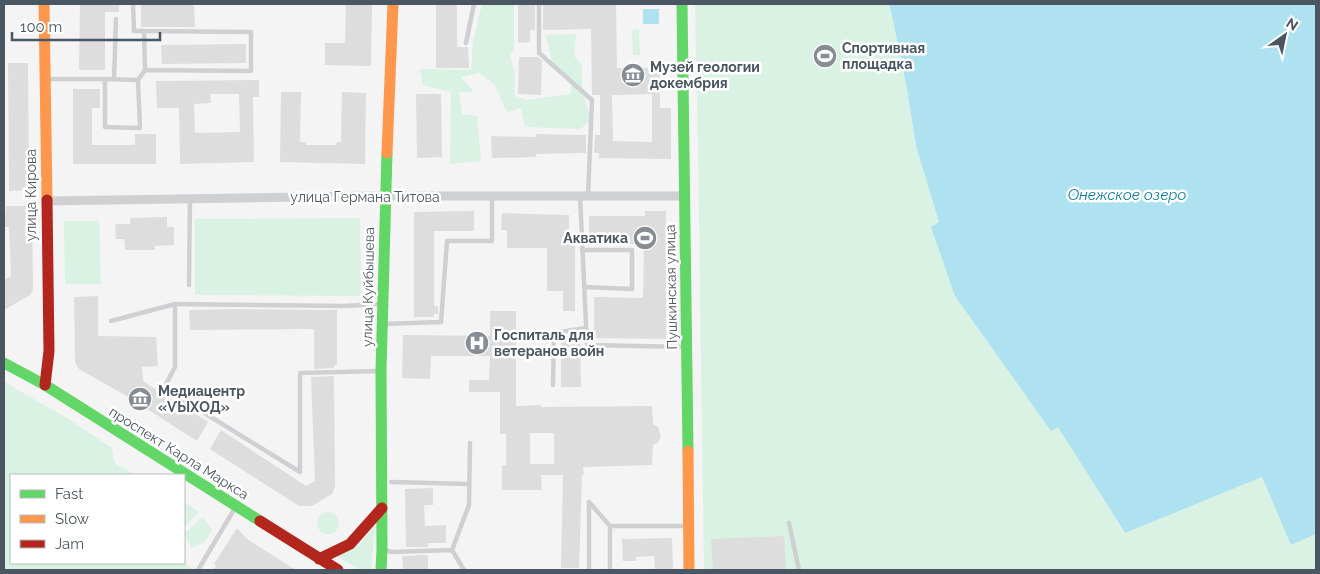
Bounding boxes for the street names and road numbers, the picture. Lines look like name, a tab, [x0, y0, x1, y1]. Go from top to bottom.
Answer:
street label: улица Кирова	[23, 149, 39, 241]
street label: улица Германа Титова	[290, 189, 440, 205]
street label: Пушкинская улица	[662, 224, 680, 350]
street label: улица Куйбышева	[359, 227, 377, 347]
street label: проспект Карла Маркса	[106, 403, 252, 503]

